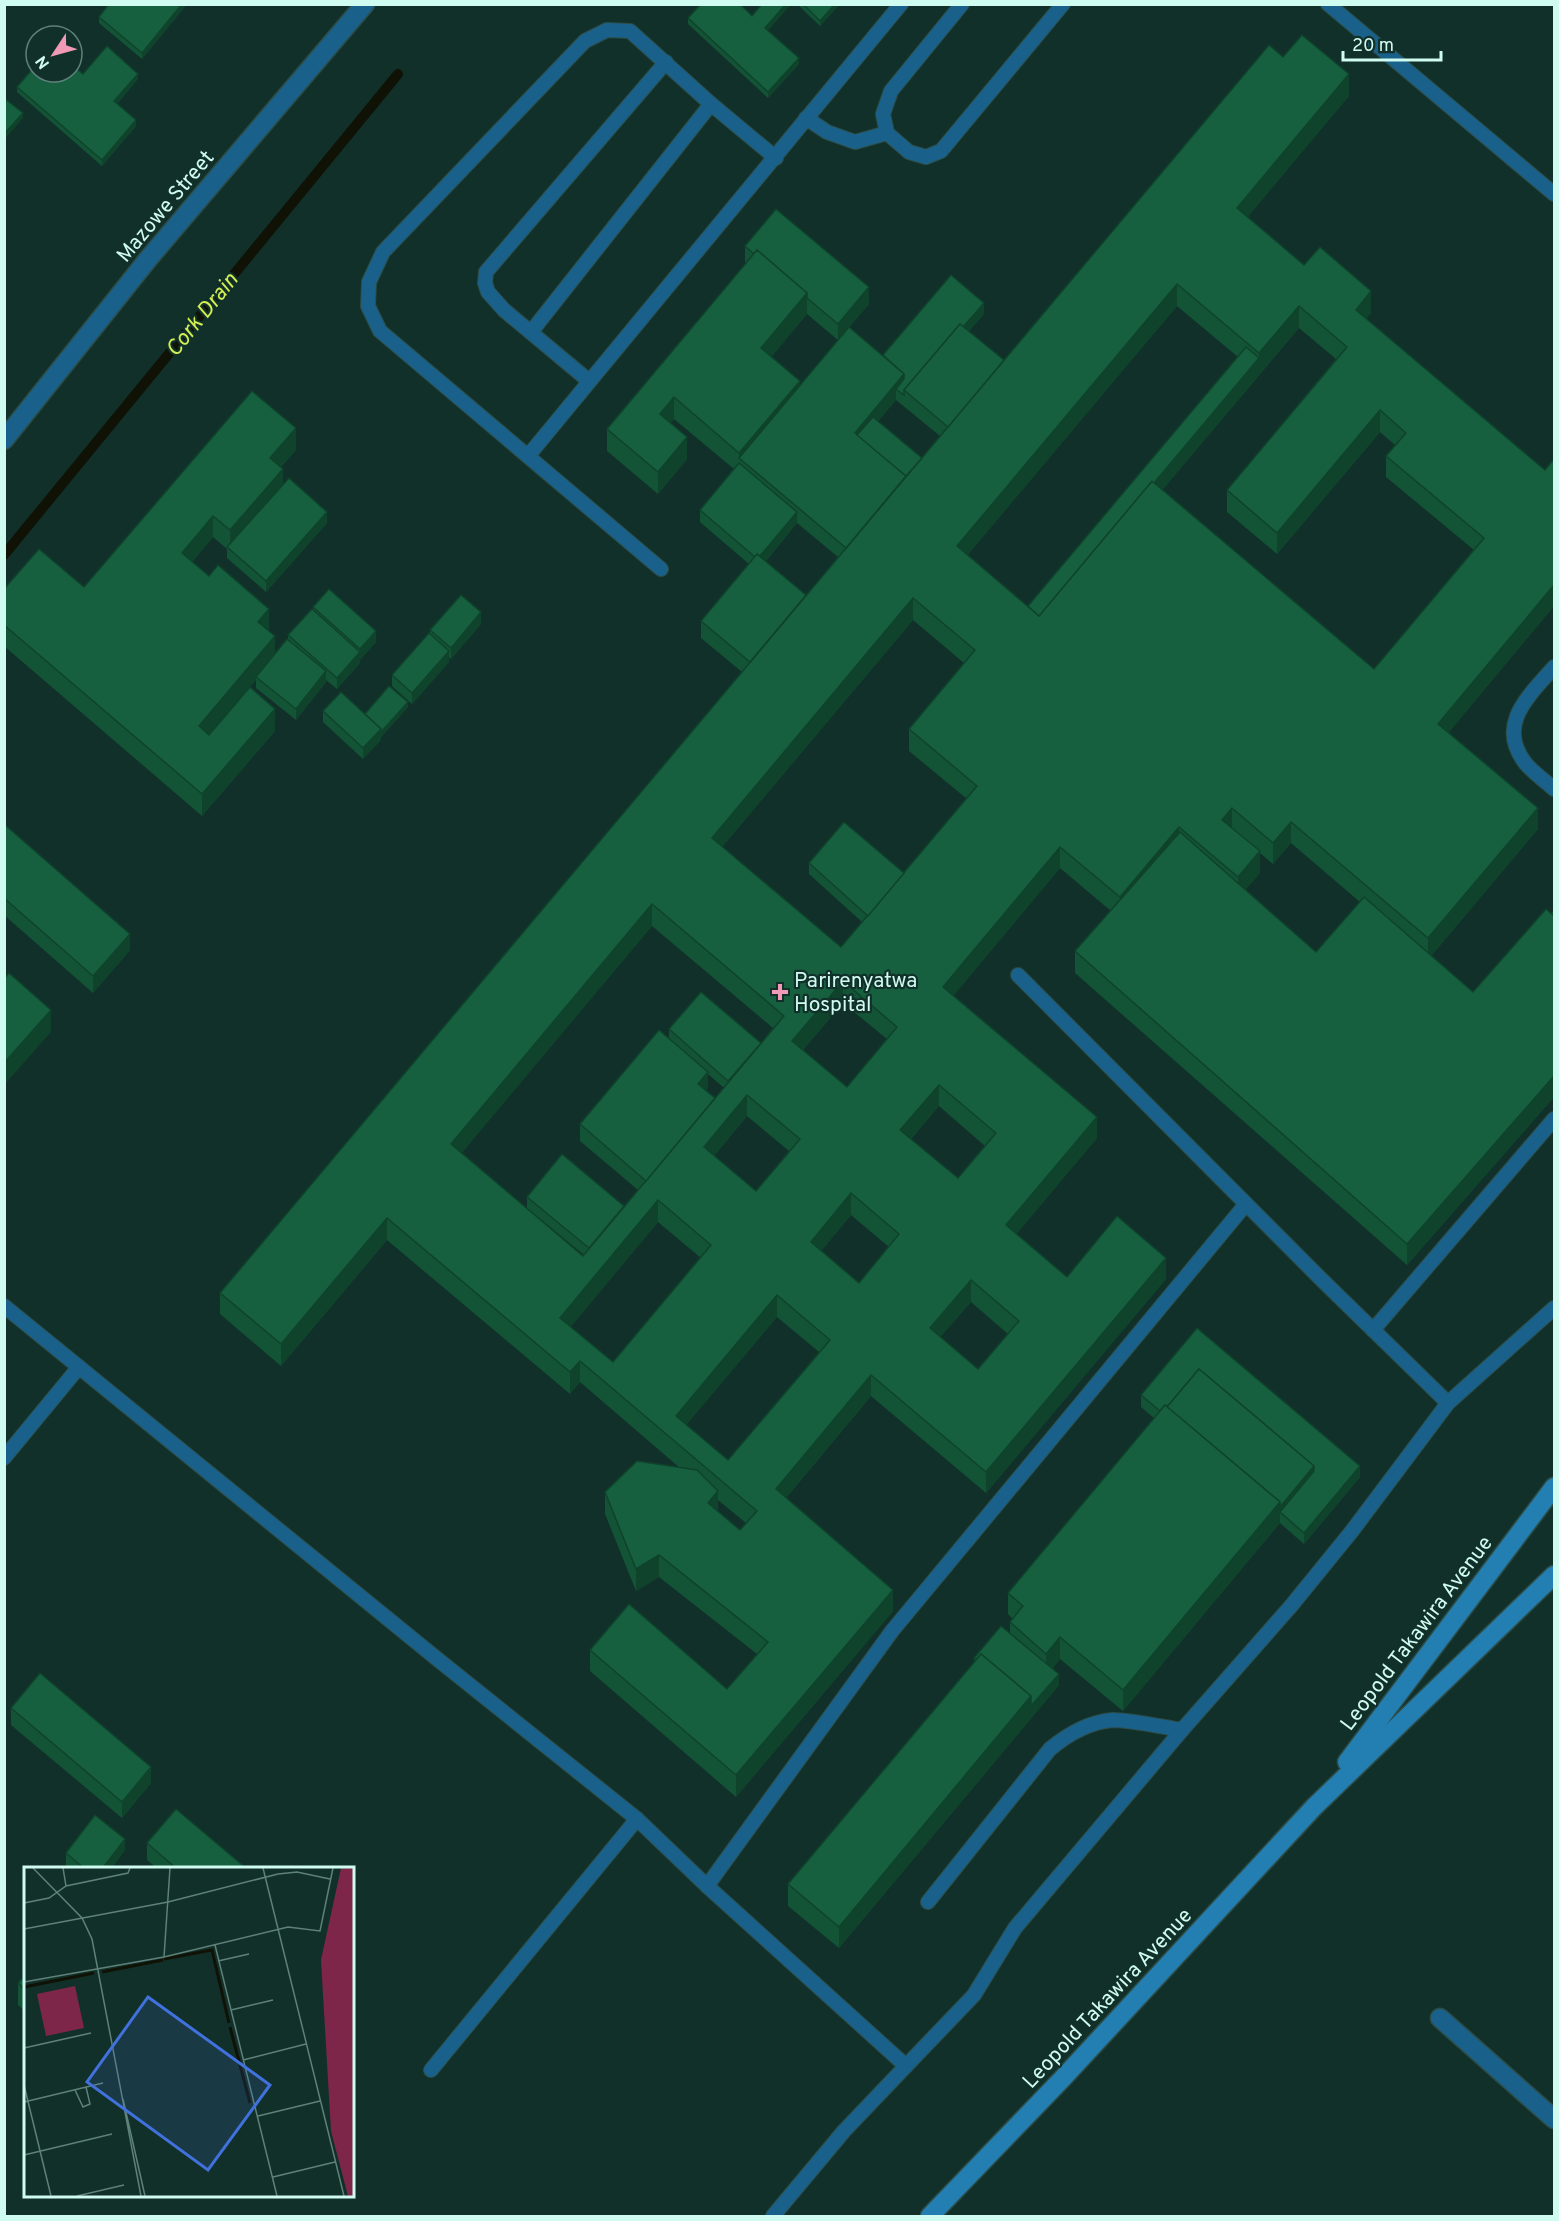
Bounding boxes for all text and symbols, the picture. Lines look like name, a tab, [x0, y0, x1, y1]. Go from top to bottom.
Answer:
north arrow	[24, 24, 84, 84]
scale bar	[1343, 24, 1440, 62]
text: 20 m	[1352, 35, 1394, 58]
text: N	[32, 51, 55, 72]
street label: Mazowe Street	[111, 145, 221, 269]
water label: Cork Drain	[161, 268, 245, 363]
place label: Parirenyatwa Hospital	[794, 968, 917, 1019]
marker: Parirenyatwa Hospital	[771, 983, 789, 1001]
street label: Leopold Takawira Avenue	[1335, 1531, 1499, 1737]
inset map	[24, 1867, 354, 2197]
street label: Leopold Takawira Avenue	[1017, 1903, 1199, 2095]

